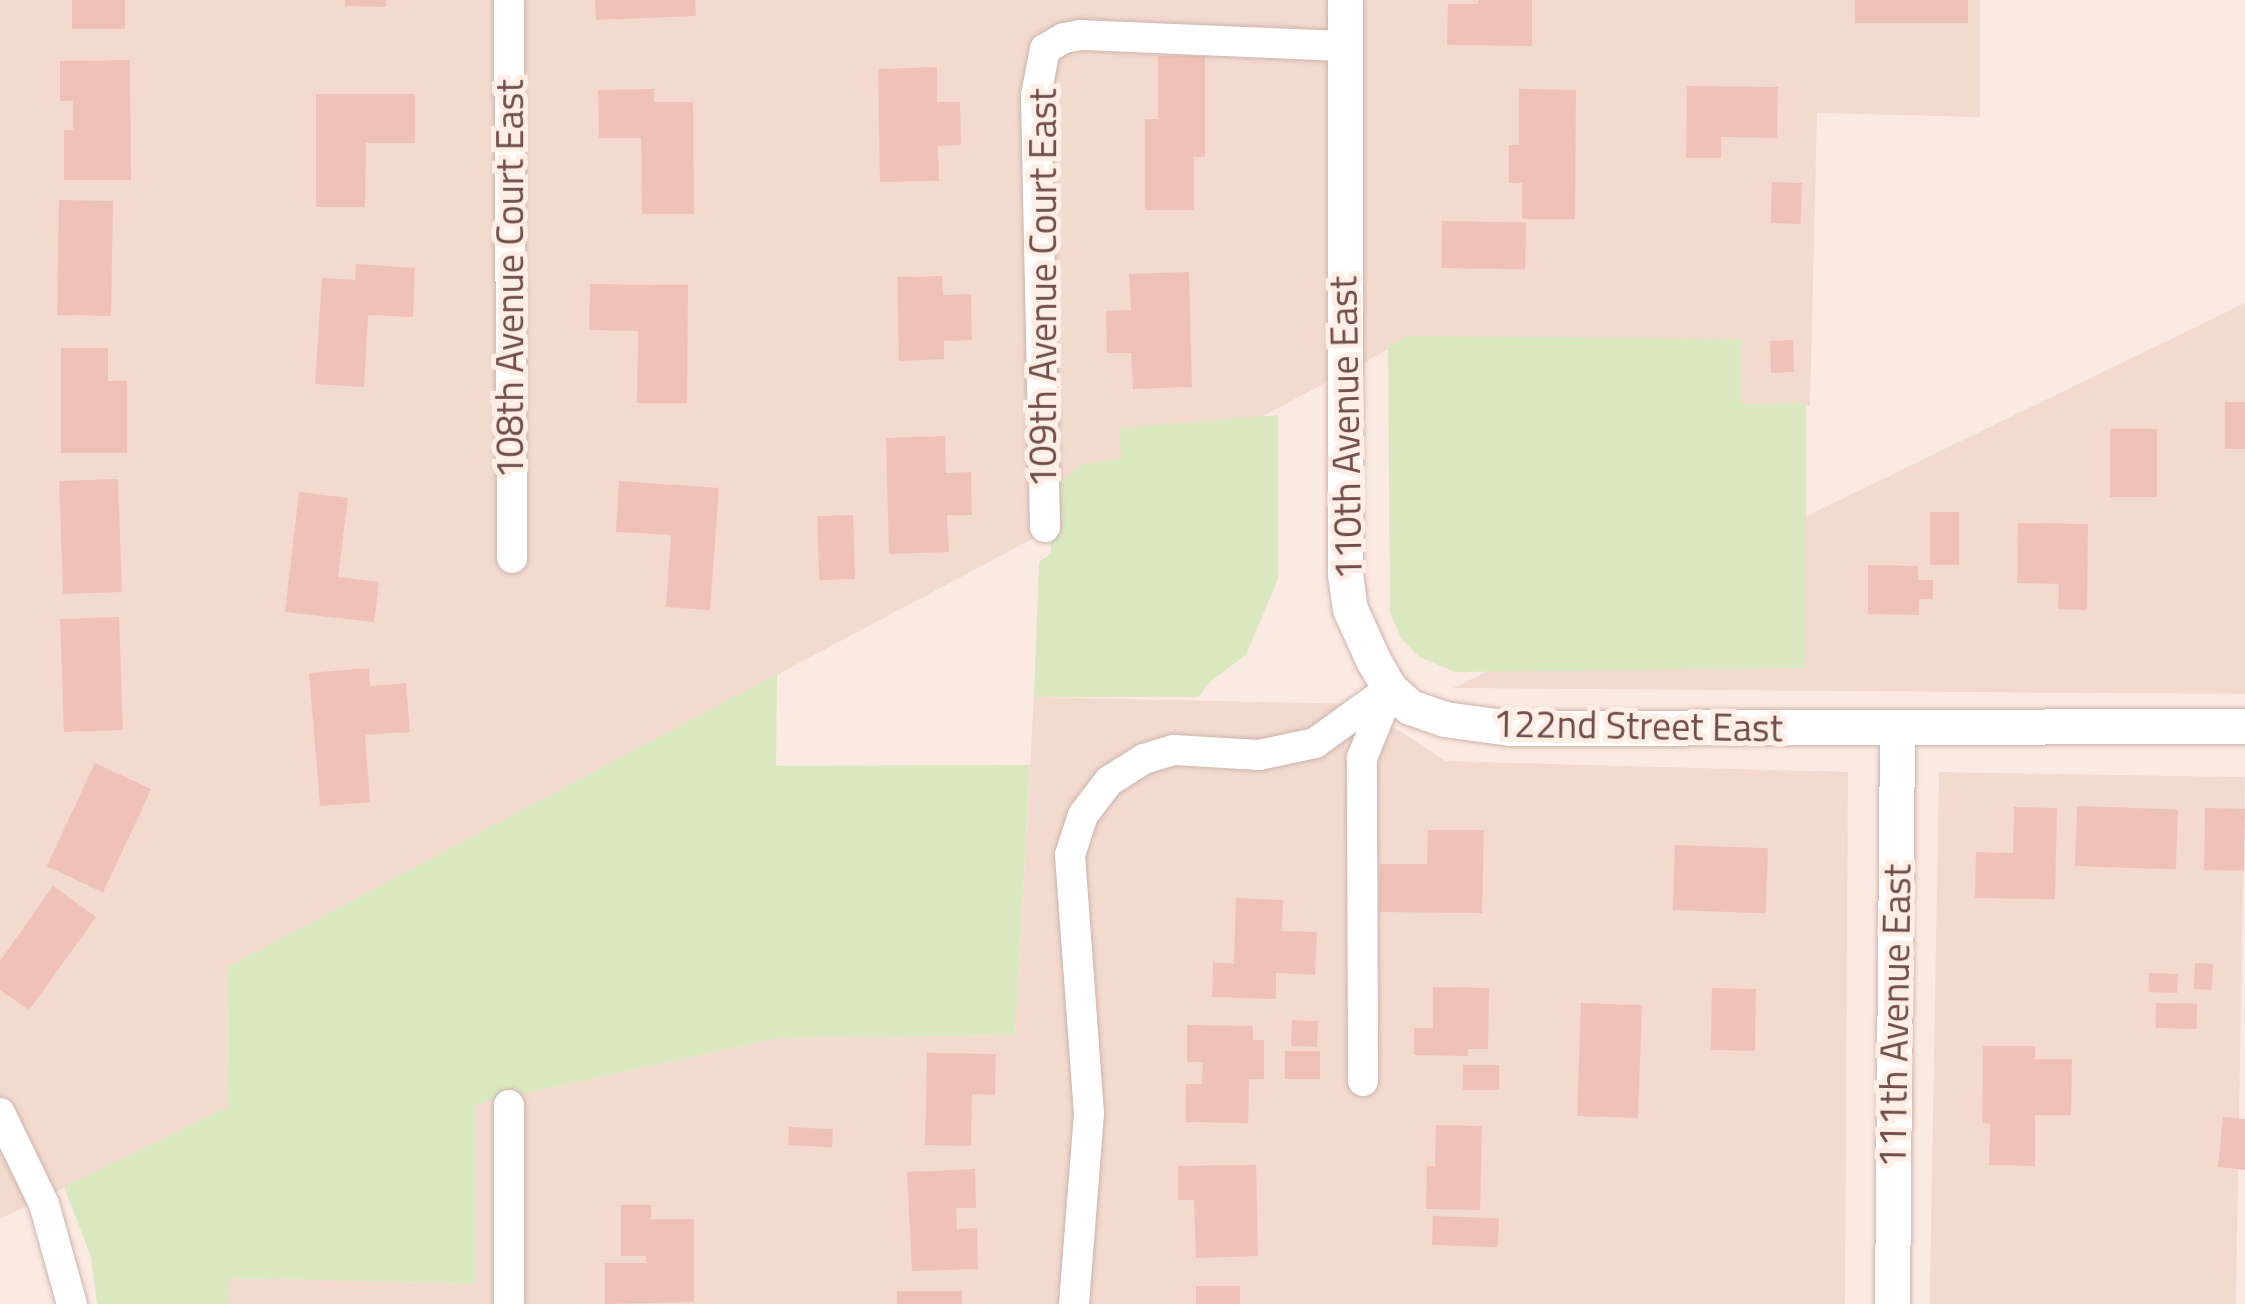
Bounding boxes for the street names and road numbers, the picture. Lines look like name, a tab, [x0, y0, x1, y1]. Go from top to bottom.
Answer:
street label: 108th Avenue Court East	[487, 79, 533, 479]
street label: 109th Avenue Court East	[1020, 88, 1066, 488]
street label: 110th Avenue East	[1321, 276, 1371, 580]
street label: 122nd Street East	[1493, 701, 1783, 751]
street label: 111th Avenue East	[1870, 864, 1920, 1168]

